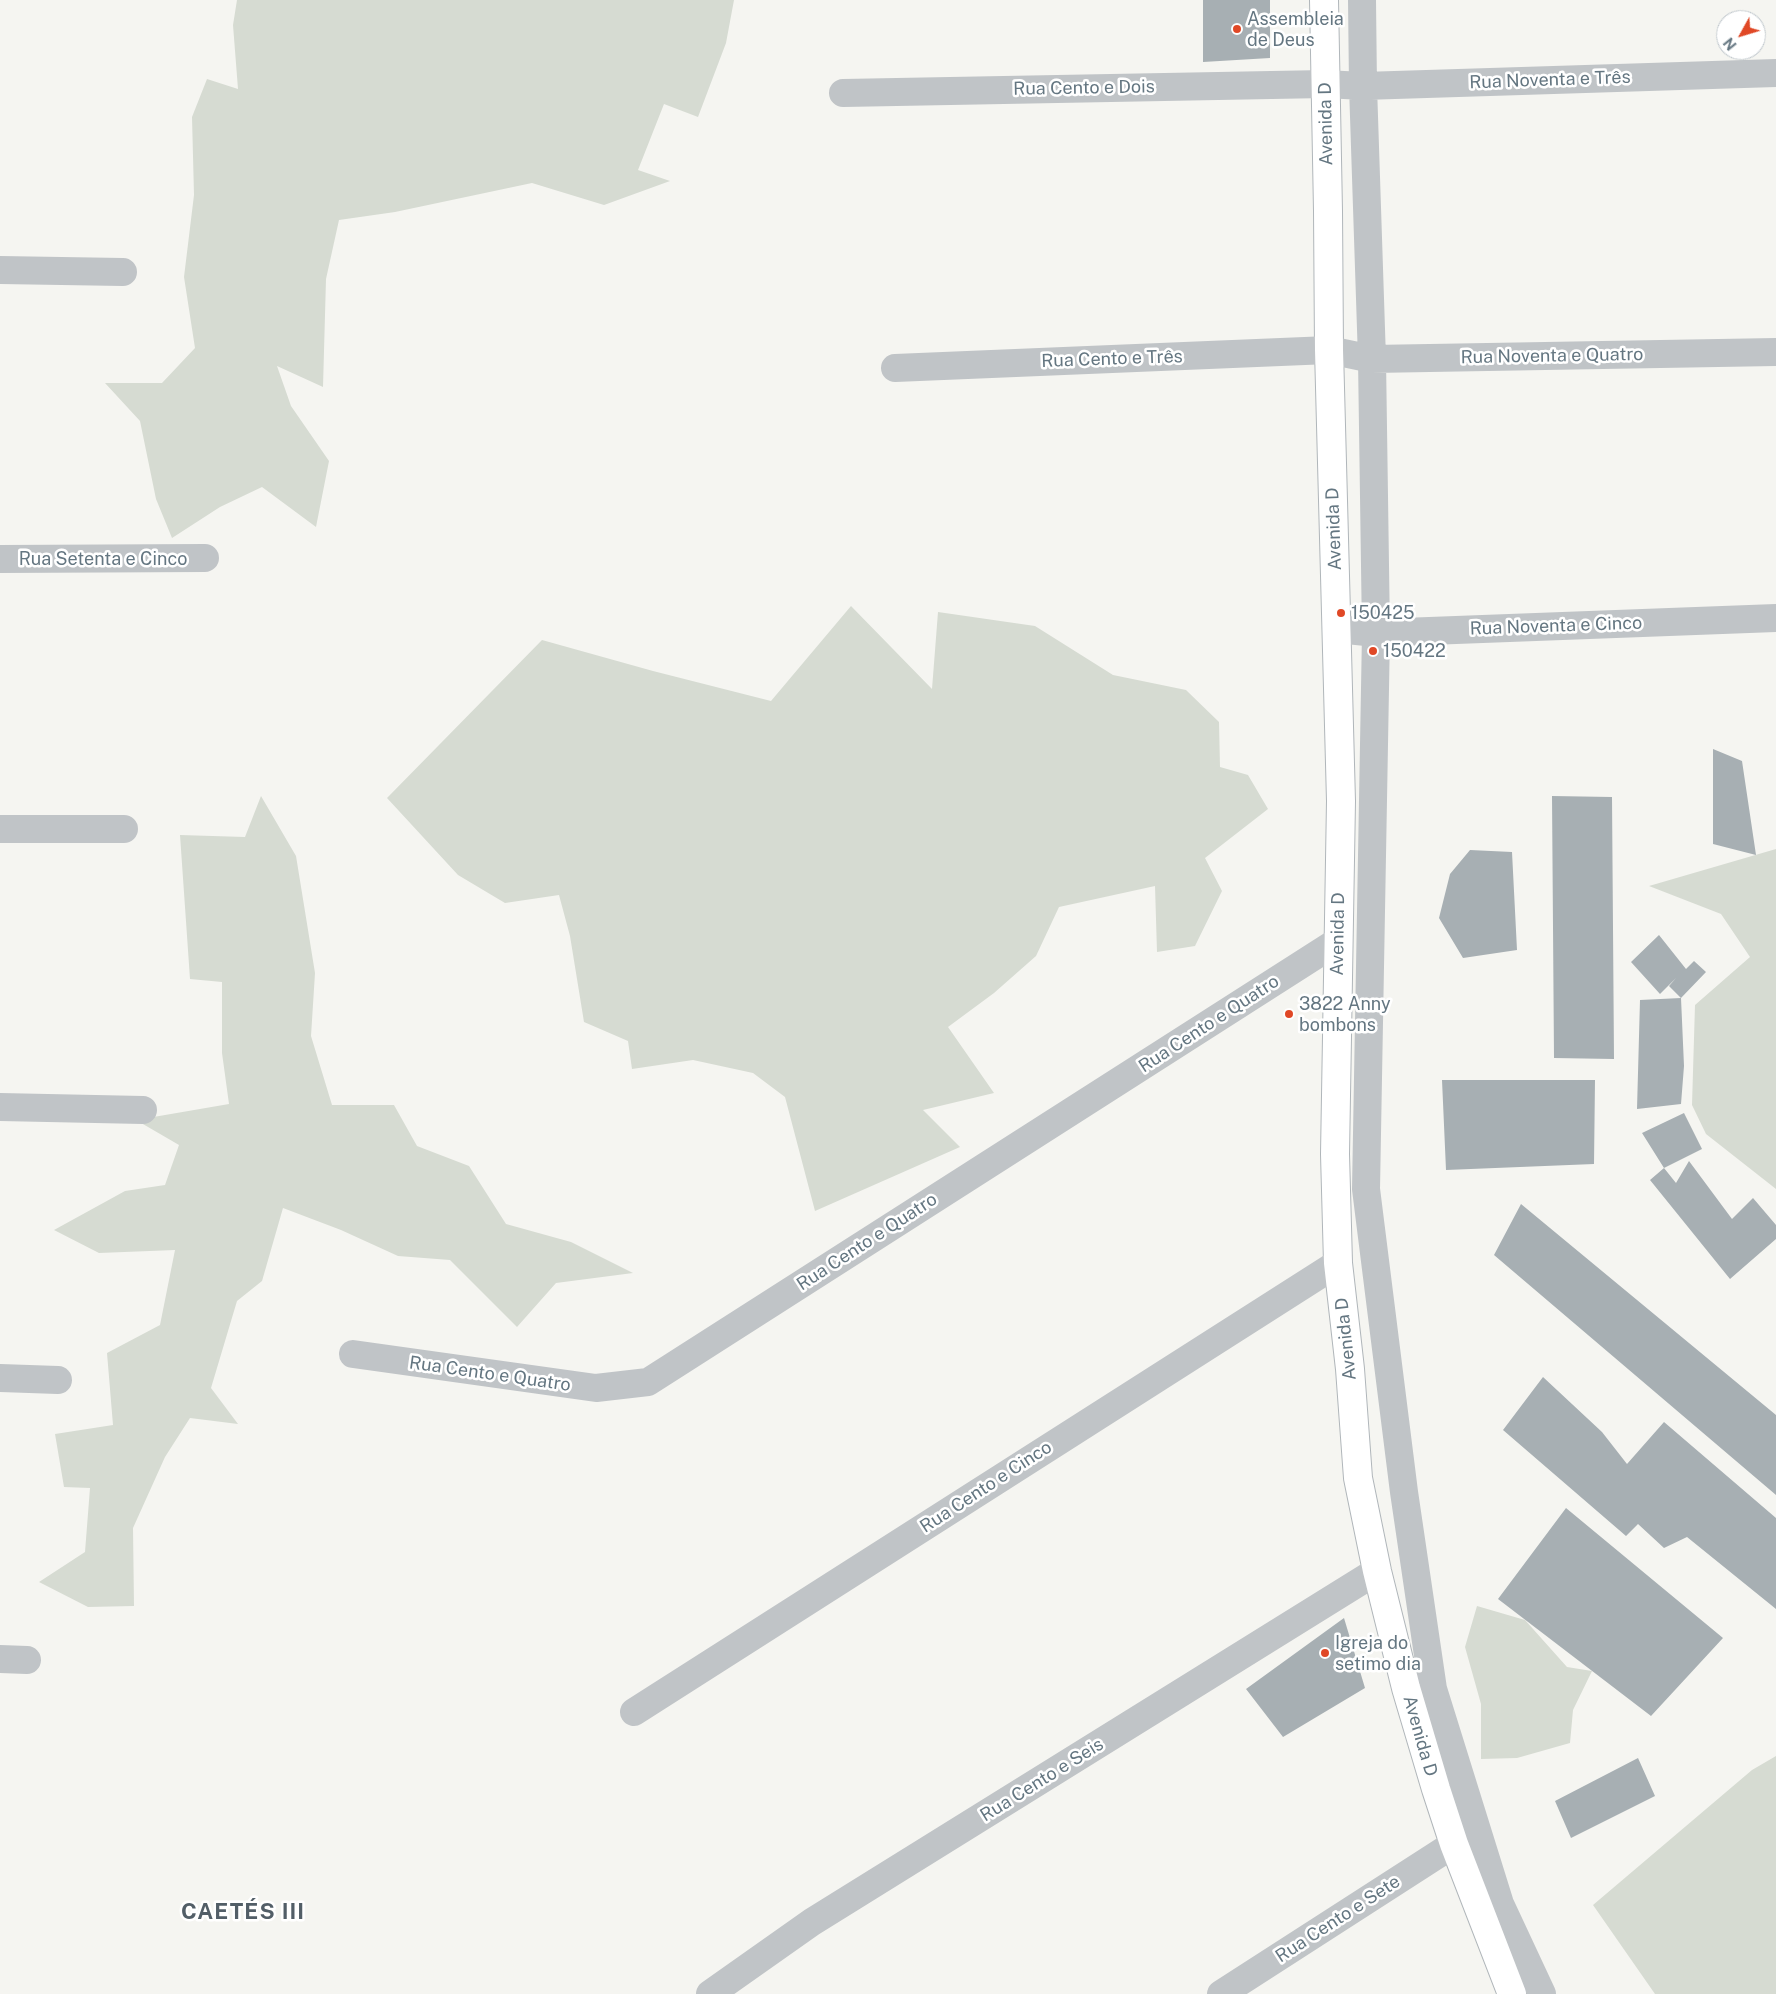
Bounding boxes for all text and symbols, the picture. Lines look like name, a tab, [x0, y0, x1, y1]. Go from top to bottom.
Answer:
place label: Assembleia de Deus	[1247, 8, 1344, 50]
north arrow	[1716, 10, 1766, 60]
marker: Assembleia de Deus	[1231, 23, 1243, 35]
text: N	[1720, 35, 1740, 53]
street label: Rua Noventa e Três	[1469, 66, 1631, 94]
street label: Rua Cento e Dois	[1013, 76, 1155, 100]
street label: Avenida D	[1314, 82, 1338, 166]
street label: Rua Noventa e Quatro	[1460, 344, 1644, 368]
street label: Rua Cento e Três	[1041, 346, 1183, 372]
street label: Avenida D	[1322, 487, 1346, 571]
street label: Rua Setenta e Cinco	[19, 548, 187, 570]
place label: 150425	[1351, 602, 1414, 624]
marker: 150425	[1335, 607, 1347, 619]
street label: Rua Noventa e Cinco	[1469, 612, 1643, 640]
place label: 150422	[1383, 640, 1446, 662]
marker: 150422	[1367, 645, 1379, 657]
street label: Avenida D	[1326, 892, 1350, 976]
street label: Rua Cento e Quatro	[1135, 971, 1283, 1077]
place label: 3822 Anny bombons	[1299, 993, 1391, 1036]
marker: 3822 Anny bombons	[1283, 1008, 1295, 1020]
street label: Rua Cento e Quatro	[793, 1189, 941, 1295]
street label: Avenida D	[1331, 1297, 1361, 1381]
street label: Rua Cento e Quatro	[408, 1352, 572, 1396]
street label: Rua Cento e Cinco	[916, 1436, 1056, 1538]
place label: Igreja do setimo dia	[1335, 1632, 1421, 1675]
marker: Igreja do setimo dia	[1319, 1647, 1331, 1659]
street label: Avenida D	[1398, 1693, 1442, 1779]
street label: Rua Cento e Seis	[976, 1733, 1108, 1827]
street label: Rua Cento e Sete	[1272, 1871, 1404, 1967]
district label: CAETÉS III	[180, 1899, 306, 1925]

